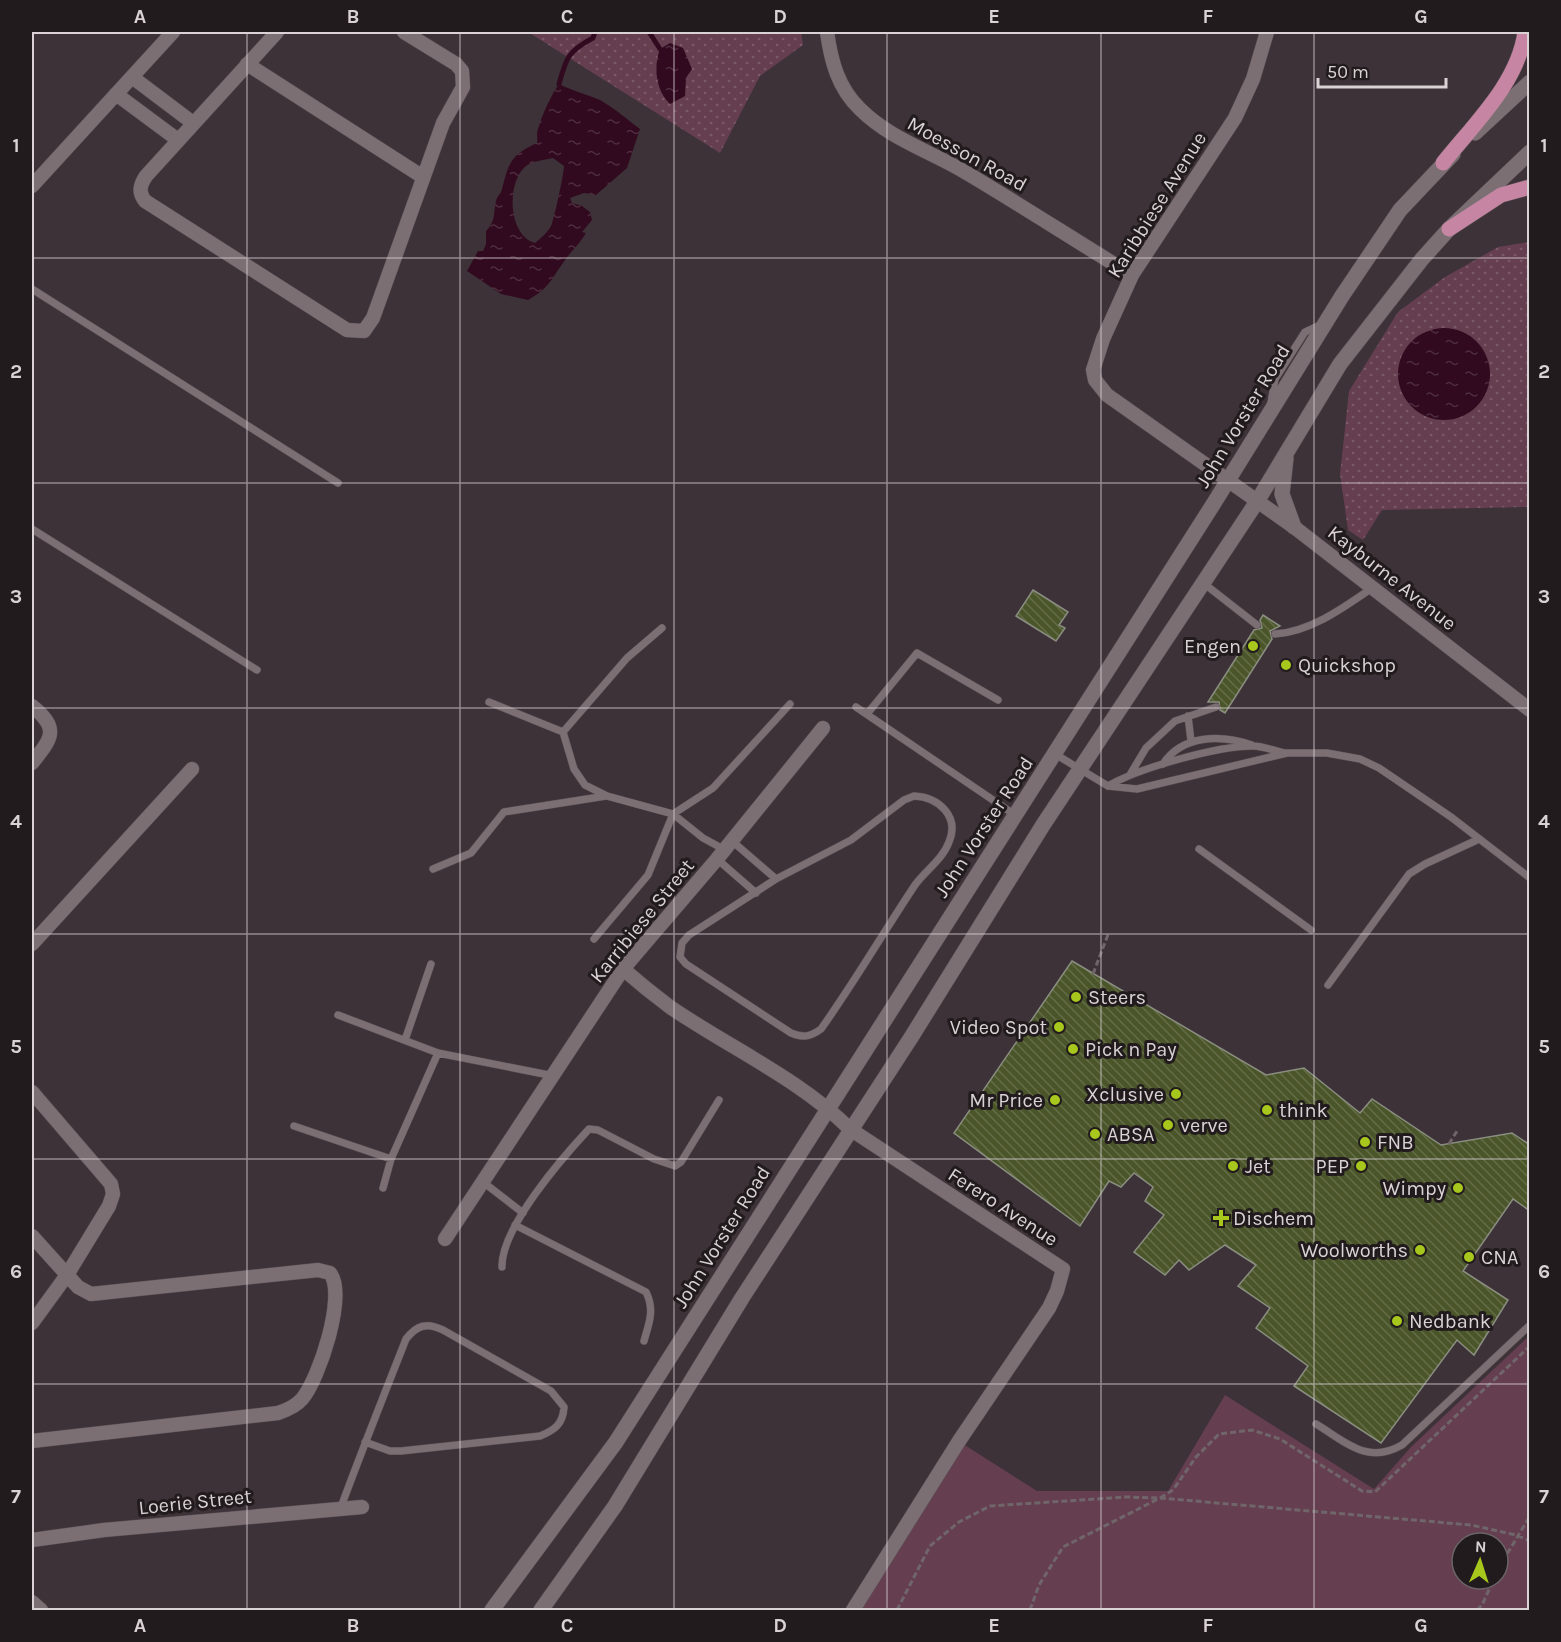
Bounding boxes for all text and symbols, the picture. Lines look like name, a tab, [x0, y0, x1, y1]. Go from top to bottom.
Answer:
text: A	[134, 5, 147, 28]
text: B	[347, 5, 359, 28]
text: C	[561, 5, 573, 28]
text: D	[773, 5, 787, 28]
text: E	[988, 5, 1000, 28]
text: F	[1203, 5, 1214, 28]
text: G	[1414, 5, 1428, 28]
scale bar	[1318, 51, 1446, 89]
text: 50 m	[1327, 61, 1369, 83]
street label: Moesson Road	[903, 112, 1031, 196]
street label: Karibbiese Avenue	[1103, 128, 1211, 282]
text: 1	[12, 134, 20, 157]
text: 1	[1540, 134, 1548, 157]
street label: John Vorster Road	[1191, 340, 1295, 492]
text: 2	[10, 360, 22, 383]
text: 2	[1538, 360, 1550, 383]
street label: Kayburne Avenue	[1323, 521, 1461, 635]
text: 3	[10, 585, 22, 608]
text: 3	[1538, 585, 1550, 608]
place label: Engen	[1184, 635, 1241, 658]
marker: Engen	[1246, 639, 1260, 653]
place label: Quickshop	[1298, 654, 1396, 677]
marker: Quickshop	[1279, 658, 1293, 672]
street label: John Vorster Road	[930, 752, 1038, 902]
text: 4	[10, 810, 22, 833]
text: 4	[1538, 810, 1550, 833]
street label: Karribiese Street	[585, 854, 699, 987]
place label: Steers	[1088, 986, 1146, 1009]
marker: Steers	[1069, 990, 1083, 1004]
place label: Video Spot	[950, 1016, 1047, 1039]
marker: Video Spot	[1052, 1020, 1066, 1034]
text: 5	[10, 1035, 22, 1058]
text: 5	[1538, 1035, 1550, 1058]
place label: Pick n Pay	[1085, 1038, 1177, 1061]
marker: Pick n Pay	[1066, 1042, 1080, 1056]
place label: Xclusive	[1086, 1083, 1164, 1106]
marker: Xclusive	[1169, 1087, 1183, 1101]
place label: Mr Price	[969, 1089, 1043, 1112]
marker: Mr Price	[1048, 1093, 1062, 1107]
place label: think	[1279, 1099, 1328, 1122]
marker: think	[1260, 1103, 1274, 1117]
place label: verve	[1180, 1114, 1228, 1137]
marker: verve	[1161, 1118, 1175, 1132]
place label: ABSA	[1107, 1123, 1155, 1146]
marker: ABSA	[1088, 1127, 1102, 1141]
place label: FNB	[1377, 1131, 1414, 1154]
marker: FNB	[1358, 1135, 1372, 1149]
place label: Jet	[1245, 1155, 1271, 1178]
place label: PEP	[1316, 1155, 1349, 1178]
marker: Jet	[1226, 1159, 1240, 1173]
marker: PEP	[1354, 1159, 1368, 1173]
street label: John Vorster Road	[669, 1162, 775, 1312]
street label: Ferero Avenue	[944, 1163, 1062, 1251]
place label: Wimpy	[1382, 1177, 1446, 1200]
marker: Wimpy	[1451, 1181, 1465, 1195]
place label: Dischem	[1233, 1207, 1314, 1230]
marker: Dischem	[1214, 1211, 1228, 1225]
place label: Woolworths	[1301, 1239, 1408, 1262]
marker: Woolworths	[1413, 1243, 1427, 1257]
place label: CNA	[1481, 1246, 1518, 1269]
marker: CNA	[1462, 1250, 1476, 1264]
text: 6	[10, 1260, 22, 1283]
text: 6	[1538, 1260, 1550, 1283]
place label: Nedbank	[1409, 1310, 1491, 1333]
marker: Nedbank	[1390, 1314, 1404, 1328]
text: 7	[11, 1485, 21, 1508]
street label: Loerie Street	[137, 1485, 253, 1519]
text: 7	[1539, 1485, 1549, 1508]
north arrow	[1450, 1531, 1510, 1591]
text: N	[1475, 1537, 1487, 1556]
text: A	[134, 1614, 147, 1637]
text: B	[347, 1614, 359, 1637]
text: C	[561, 1614, 573, 1637]
text: D	[773, 1614, 787, 1637]
text: E	[988, 1614, 1000, 1637]
text: F	[1203, 1614, 1214, 1637]
text: G	[1414, 1614, 1428, 1637]

